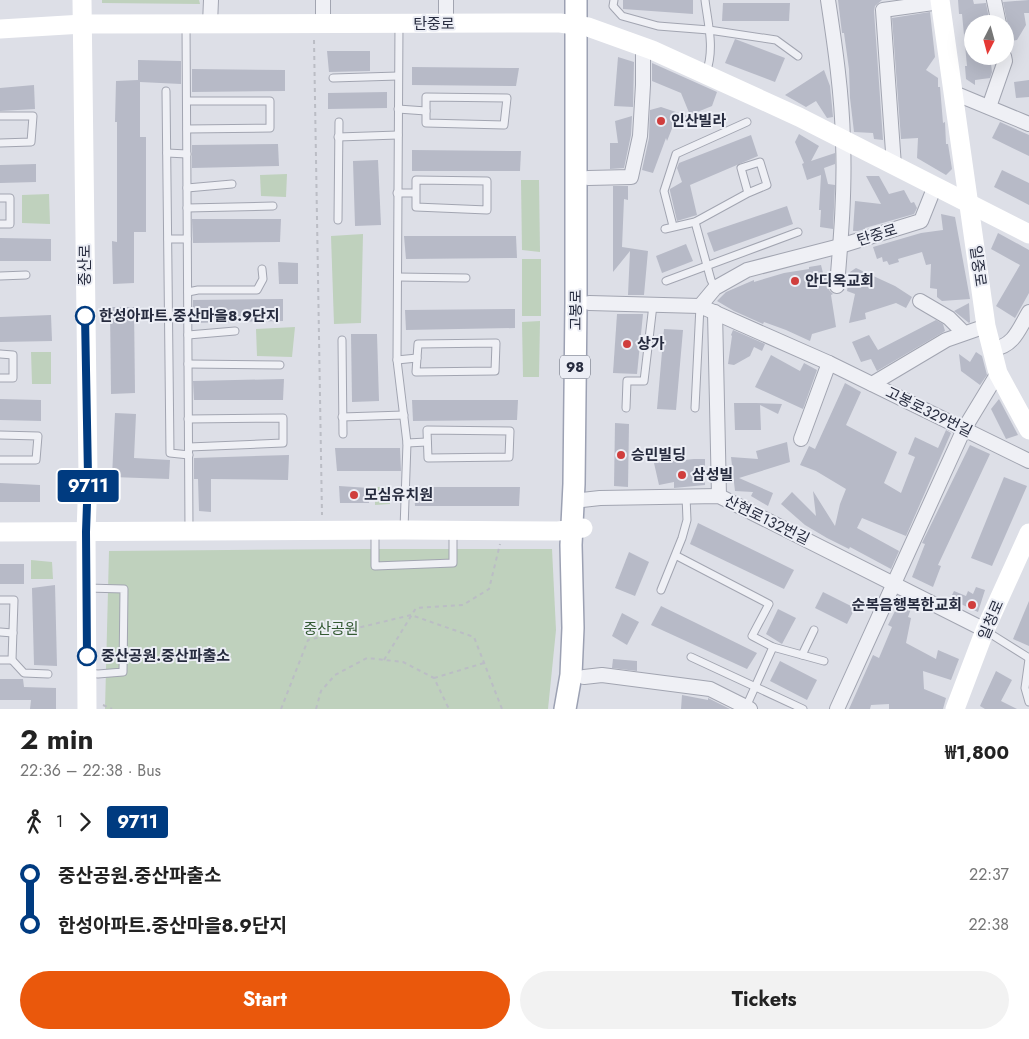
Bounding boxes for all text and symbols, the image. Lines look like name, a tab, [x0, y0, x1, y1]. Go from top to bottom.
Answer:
street label: 탄중로	[413, 13, 455, 35]
north arrow	[964, 15, 1014, 65]
map controls	[964, 15, 1014, 65]
place label: 인산빌라	[671, 110, 726, 132]
marker: 인산빌라	[655, 115, 667, 127]
street label: 탄중로	[854, 218, 900, 252]
street label: 중산로	[74, 244, 96, 286]
street label: 일중로	[964, 244, 992, 288]
place label: 안디옥교회	[805, 270, 874, 292]
marker: 안디옥교회	[789, 275, 801, 287]
street label: 고봉로	[565, 289, 587, 331]
place label: 한성아파트.중산마을8.9단지	[99, 305, 280, 327]
marker: 한성아파트.중산마을8.9단지	[75, 306, 95, 326]
place label: 상가	[637, 333, 665, 355]
marker: 상가	[621, 338, 633, 350]
road number: 98	[560, 356, 590, 378]
street label: 고봉로329번길	[882, 381, 976, 443]
place label: 승민빌딩	[631, 444, 686, 466]
marker: 승민빌딩	[615, 449, 627, 461]
place label: 삼성빌	[692, 464, 733, 486]
marker: 삼성빌	[676, 469, 688, 481]
line badge: 9711	[53, 470, 123, 502]
text: 9711	[68, 473, 108, 499]
place label: 모심유치원	[364, 484, 433, 506]
marker: 모심유치원	[348, 489, 360, 501]
street label: 산현로132번길	[721, 490, 813, 550]
place label: 순복음행복한교회	[852, 594, 962, 616]
street label: 일청로	[973, 597, 1009, 643]
marker: 순복음행복한교회	[966, 599, 978, 611]
park label: 중산공원	[303, 618, 359, 640]
place label: 중산공원.중산파출소	[101, 645, 230, 667]
marker: 중산공원.중산파출소	[77, 646, 97, 666]
text: 2 min	[20, 719, 94, 760]
text: ₩1,800	[945, 739, 1009, 766]
text: 22:36 – 22:38 · Bus	[20, 759, 161, 782]
icon: walk	[20, 808, 48, 836]
icon: forward	[71, 808, 99, 836]
text: 9711	[117, 809, 158, 835]
text: 1	[56, 810, 63, 833]
text: 중산공원.중산파출소	[58, 862, 221, 889]
text: 22:37	[969, 863, 1009, 886]
text: 한성아파트.중산마을8.9단지	[58, 912, 287, 939]
text: 22:38	[969, 913, 1009, 936]
button: Start	[20, 971, 510, 1029]
button: Tickets	[520, 971, 1009, 1029]

